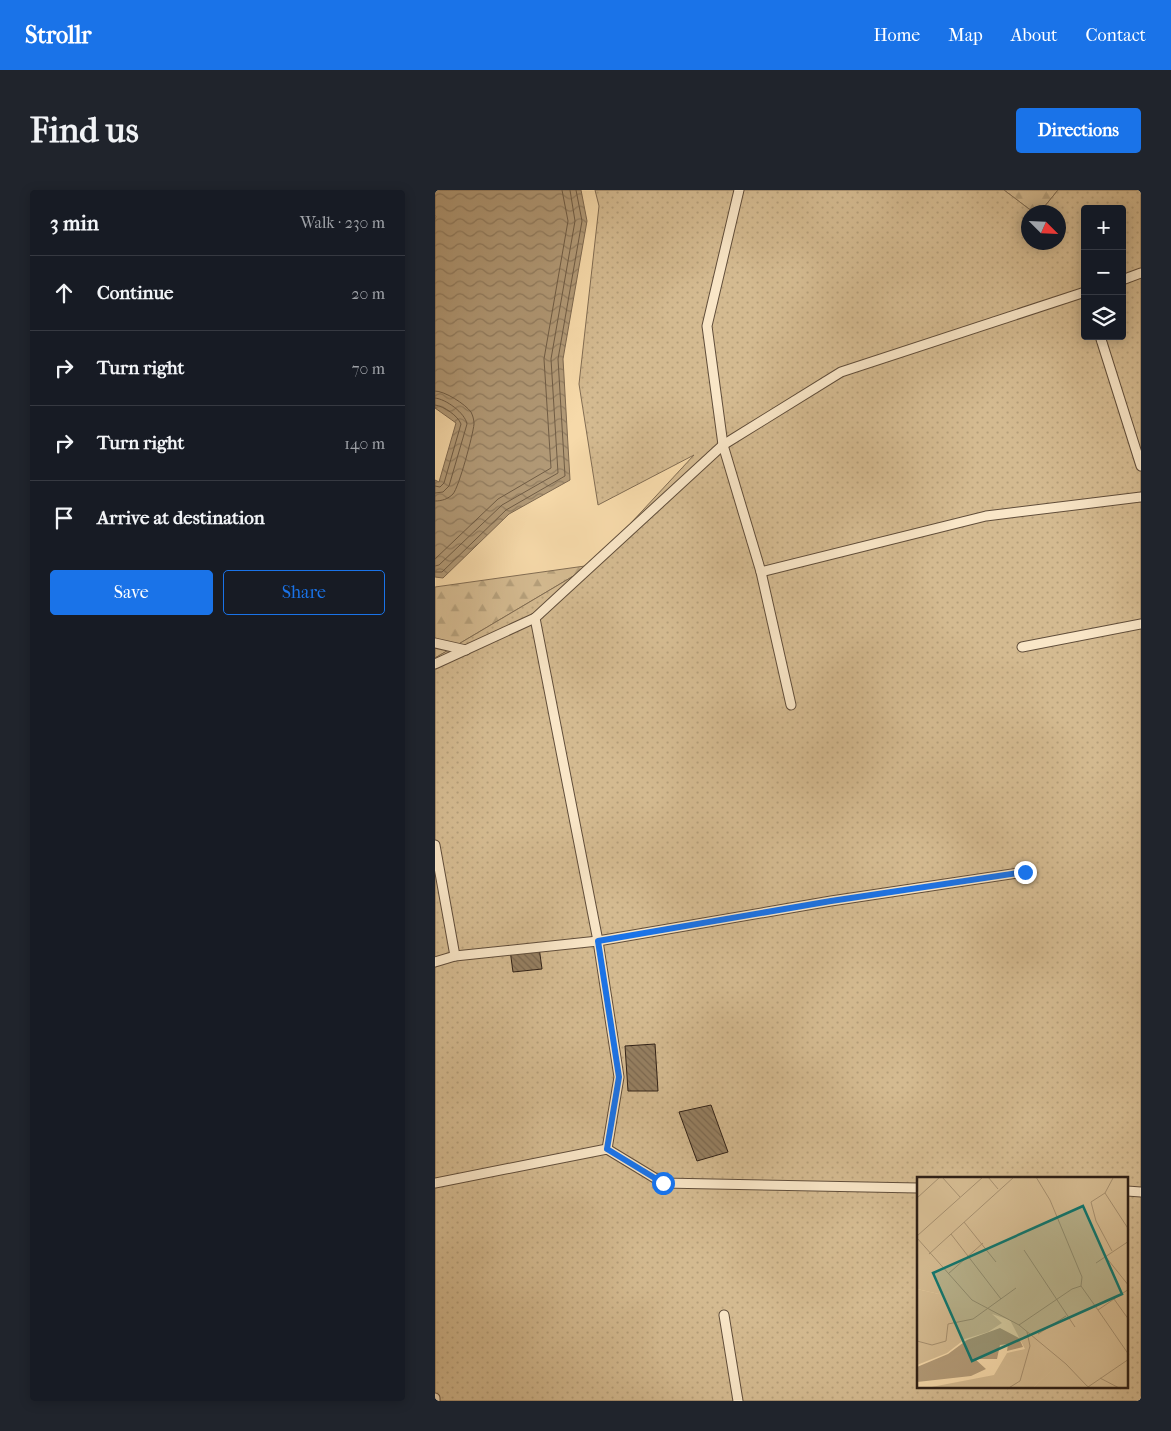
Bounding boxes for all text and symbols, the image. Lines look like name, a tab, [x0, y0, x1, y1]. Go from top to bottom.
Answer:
text: Strollr	[25, 21, 92, 49]
text: Home	[873, 25, 920, 46]
text: Map	[948, 25, 983, 46]
text: About	[1011, 25, 1057, 46]
text: Contact	[1085, 25, 1146, 46]
button: Directions	[1016, 108, 1141, 153]
text: Find us	[30, 110, 139, 151]
north arrow	[1021, 205, 1066, 250]
map controls	[1081, 205, 1126, 340]
button: +	[1081, 205, 1126, 250]
text: 3 min	[50, 211, 99, 235]
text: Walk · 230 m	[300, 213, 385, 232]
button: −	[1081, 250, 1126, 295]
icon: ahead	[50, 279, 78, 307]
text: Continue	[97, 282, 173, 304]
text: 20 m	[351, 284, 385, 303]
button: layers	[1081, 295, 1126, 340]
icon: right	[50, 354, 78, 382]
text: Turn right	[97, 357, 184, 379]
text: 70 m	[352, 359, 385, 378]
icon: right	[50, 429, 78, 457]
text: Turn right	[97, 432, 184, 454]
text: 140 m	[344, 434, 385, 453]
icon: arrive	[50, 504, 78, 532]
text: Arrive at destination	[97, 507, 265, 529]
button: Save	[50, 570, 213, 615]
button: Share	[223, 570, 385, 615]
route end	[1014, 861, 1037, 884]
route start	[652, 1172, 675, 1195]
inset map	[917, 1177, 1129, 1388]

